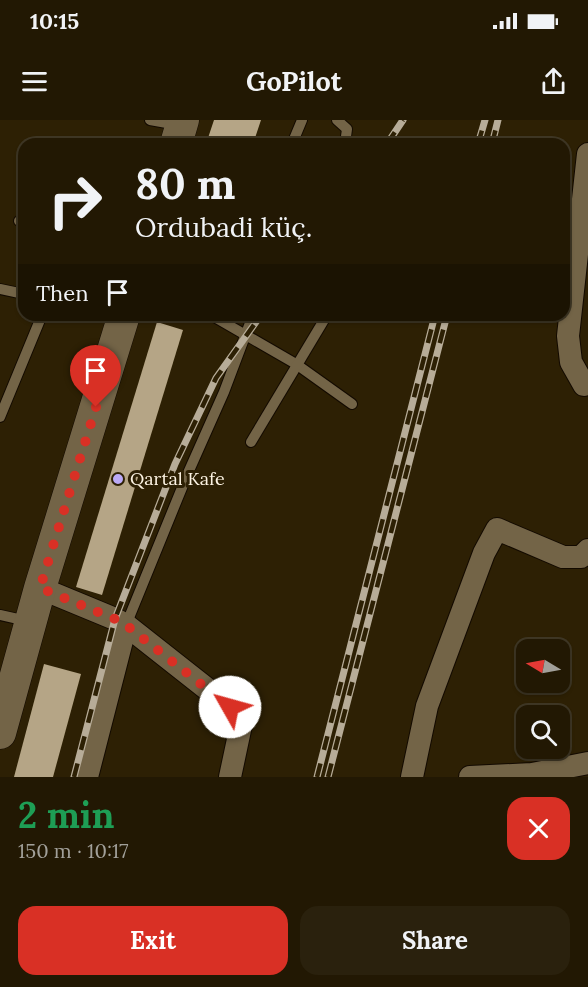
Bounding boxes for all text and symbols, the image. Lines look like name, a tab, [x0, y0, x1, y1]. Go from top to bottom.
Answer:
text: 10:15	[30, 7, 79, 35]
text: GoPilot	[246, 64, 342, 98]
icon: menu	[18, 65, 51, 98]
icon: share	[537, 65, 570, 98]
text: 80 m	[135, 157, 235, 211]
icon: right	[36, 162, 114, 240]
text: Ordubadi küç.	[135, 210, 312, 244]
icon: arrive	[101, 276, 134, 309]
text: Then	[36, 279, 89, 307]
pin	[70, 345, 121, 407]
icon: arrive	[79, 354, 112, 387]
place label: Qartal Kafe	[130, 467, 225, 490]
marker: Qartal Kafe	[111, 472, 125, 486]
north arrow	[516, 639, 570, 693]
map controls	[516, 639, 570, 759]
position arrow	[198, 675, 262, 739]
button: search	[516, 705, 570, 759]
text: 2 min	[18, 792, 115, 838]
button: close	[507, 797, 570, 860]
text: 150 m · 10:17	[18, 838, 128, 863]
button: Exit	[18, 906, 288, 975]
button: Share	[300, 906, 570, 975]

